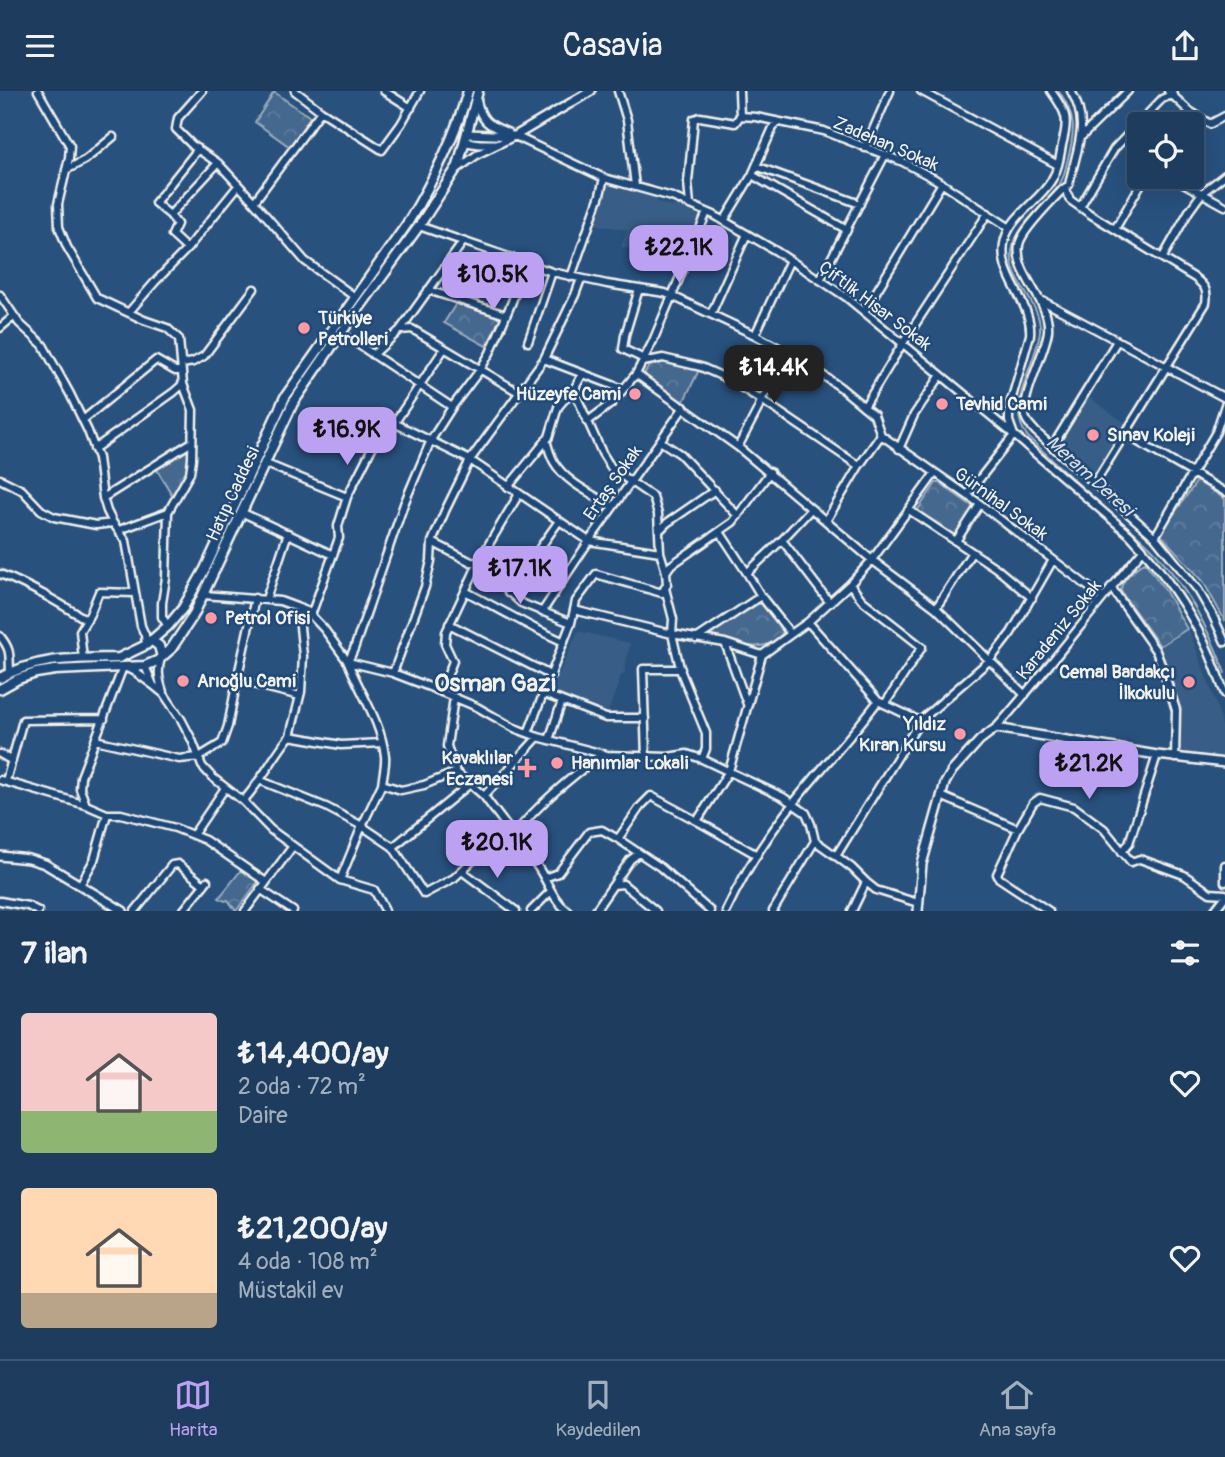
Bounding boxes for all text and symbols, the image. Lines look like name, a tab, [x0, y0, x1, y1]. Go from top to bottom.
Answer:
text: Casavia	[562, 26, 663, 66]
icon: menu	[21, 27, 59, 65]
icon: share	[1166, 27, 1204, 65]
street label: Zadehan Sokak	[830, 111, 943, 177]
map controls	[1127, 112, 1204, 189]
button: locate	[1127, 112, 1204, 189]
pin: ₺22.1K	[622, 225, 736, 285]
text: ₺22.1K	[645, 233, 713, 262]
pin: ₺10.5K	[436, 253, 550, 312]
street label: Çiftlik Hisar Sokak	[814, 256, 936, 356]
text: ₺10.5K	[458, 260, 528, 289]
place label: Türkiye Petrolleri	[317, 307, 388, 351]
marker: Türkiye Petrolleri	[296, 320, 312, 336]
pin: ₺14.4K	[717, 345, 831, 405]
text: ₺14.4K	[740, 353, 808, 382]
place label: Hüzeyfe Cami	[516, 383, 621, 406]
marker: Hüzeyfe Cami	[627, 386, 643, 402]
place label: Tevhid Cami	[955, 393, 1047, 416]
marker: Tevhid Cami	[934, 396, 950, 412]
pin: ₺16.9K	[290, 407, 404, 467]
text: ₺16.9K	[314, 415, 380, 444]
place label: Sınav Koleji	[1107, 424, 1195, 447]
marker: Sınav Koleji	[1085, 427, 1101, 443]
water label: Meram Deresi	[1041, 430, 1141, 524]
street label: Ertaş Sokak	[579, 440, 648, 525]
street label: Hatıp Caddesi	[201, 443, 265, 545]
street label: Gürnihal Sokak	[950, 462, 1053, 546]
pin: ₺17.1K	[463, 547, 577, 606]
text: ₺17.1K	[489, 554, 551, 583]
street label: Karadeniz Sokak	[1011, 575, 1107, 685]
place label: Petrol Ofisi	[225, 607, 310, 630]
marker: Petrol Ofisi	[203, 610, 219, 626]
place label: Cemal Bardakçı İlkokulu	[1059, 661, 1175, 705]
district label: Osman Gazi	[434, 669, 556, 698]
place label: Arıoğlu Cami	[197, 670, 296, 693]
marker: Arıoğlu Cami	[175, 673, 191, 689]
marker: Cemal Bardakçı İlkokulu	[1181, 674, 1197, 690]
place label: Yıldız Kıran Kursu	[859, 713, 947, 757]
marker: Yıldız Kıran Kursu	[952, 726, 968, 742]
pin: ₺21.2K	[1032, 741, 1146, 801]
place label: Kavaklılar Eczanesi	[442, 747, 514, 791]
text: ₺21.2K	[1055, 749, 1123, 778]
place label: Hanımlar Lokali	[571, 752, 688, 775]
marker: Hanımlar Lokali	[549, 755, 565, 771]
marker: Kavaklılar Eczanesi	[519, 760, 535, 776]
pin: ₺20.1K	[440, 821, 554, 880]
text: ₺20.1K	[462, 828, 532, 857]
icon: filters	[1166, 934, 1204, 972]
text: 7 ilan	[21, 935, 87, 972]
text: ₺14,400/ay	[238, 1035, 389, 1072]
icon: home	[77, 1041, 161, 1125]
icon: heart	[1166, 1064, 1204, 1102]
text: 2 oda · 72 m²	[238, 1072, 366, 1101]
text: Daire	[238, 1101, 287, 1130]
text: ₺21,200/ay	[238, 1210, 387, 1247]
icon: home	[77, 1216, 161, 1300]
icon: heart	[1166, 1239, 1204, 1277]
text: 4 oda · 108 m²	[238, 1247, 378, 1276]
text: Müstakil ev	[238, 1276, 344, 1305]
tab: Harita	[169, 1376, 218, 1442]
tab: Kaydedilen	[556, 1376, 641, 1442]
tab: Ana sayfa	[979, 1376, 1056, 1442]

